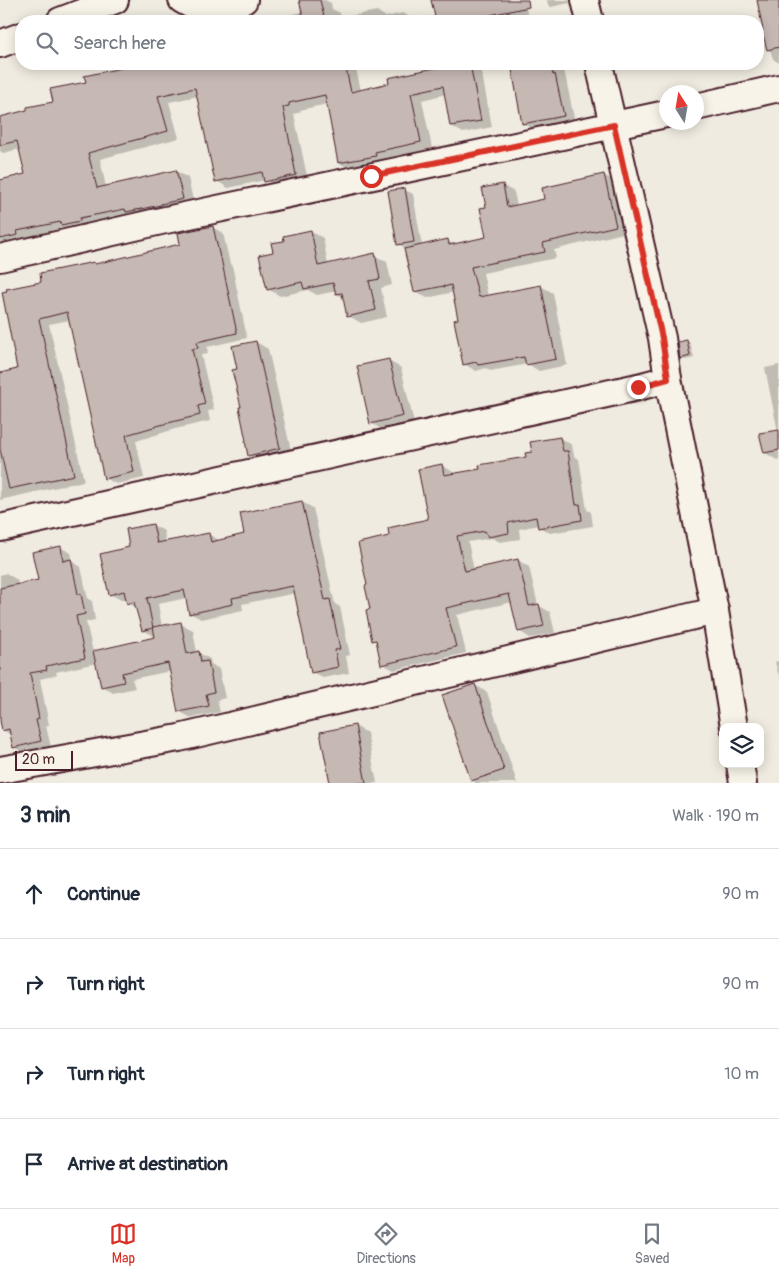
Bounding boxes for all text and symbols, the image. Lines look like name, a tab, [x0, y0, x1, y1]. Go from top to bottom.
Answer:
search box	[15, 15, 764, 70]
icon: search	[33, 29, 61, 57]
text: Search here	[73, 31, 166, 55]
north arrow	[659, 85, 704, 130]
route start	[360, 165, 383, 188]
route end	[627, 376, 650, 399]
map controls	[719, 723, 764, 768]
button: layers	[719, 723, 764, 768]
scale bar	[15, 748, 72, 771]
text: 20 m	[22, 751, 55, 768]
text: 3 min	[20, 802, 70, 829]
text: Walk · 190 m	[672, 806, 759, 826]
icon: ahead	[20, 880, 48, 908]
text: Continue	[67, 882, 140, 906]
text: 90 m	[722, 884, 759, 904]
icon: right	[20, 970, 48, 998]
text: Turn right	[67, 972, 145, 996]
text: 90 m	[722, 974, 759, 994]
icon: right	[20, 1060, 48, 1088]
text: Turn right	[67, 1062, 145, 1086]
text: 10 m	[724, 1064, 759, 1084]
icon: arrive	[20, 1150, 48, 1178]
text: Arrive at destination	[67, 1152, 228, 1176]
tab: Map	[109, 1220, 137, 1267]
tab: Directions	[356, 1220, 416, 1267]
tab: Saved	[635, 1220, 670, 1267]

